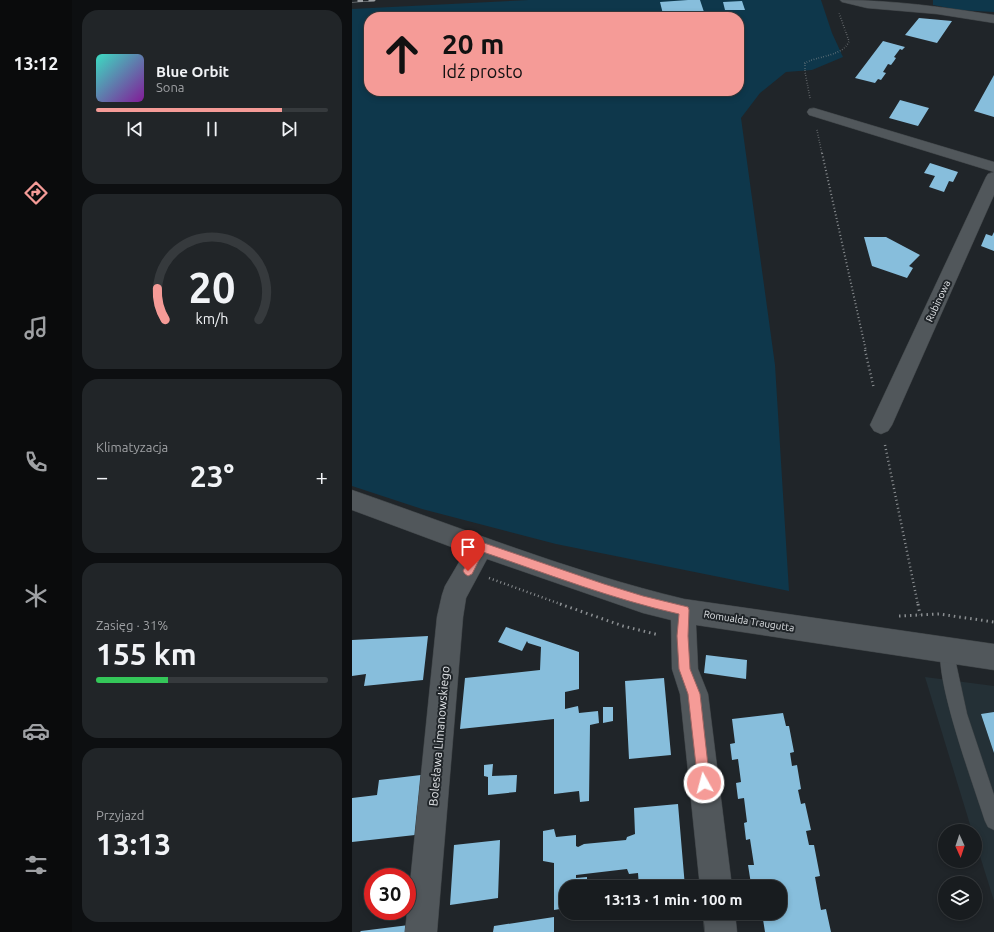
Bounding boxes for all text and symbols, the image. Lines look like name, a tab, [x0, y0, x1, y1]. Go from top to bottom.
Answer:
icon: ahead	[376, 28, 428, 80]
text: 20 m	[442, 28, 504, 59]
text: 13:12	[13, 53, 59, 73]
text: Idź prosto	[442, 61, 523, 81]
text: Blue Orbit	[156, 63, 229, 80]
text: Sona	[156, 80, 185, 94]
icon: previous	[124, 118, 146, 140]
icon: pause	[201, 118, 223, 140]
icon: next	[278, 118, 300, 140]
icon: directions	[22, 179, 50, 207]
text: 20	[189, 263, 235, 310]
street label: Rubinowa	[924, 278, 952, 324]
text: km/h	[196, 310, 228, 326]
icon: music	[22, 314, 50, 342]
text: Klimatyzacja	[96, 440, 168, 454]
icon: phone	[22, 448, 50, 476]
text: 23°	[190, 459, 234, 493]
text: −	[96, 464, 108, 489]
text: +	[316, 464, 328, 489]
pin	[451, 530, 485, 571]
icon: arrive	[457, 536, 479, 558]
icon: climate	[22, 582, 50, 610]
street label: Romualda Traugutta	[703, 608, 795, 634]
text: Zasięg · 31%	[96, 618, 168, 632]
text: 155 km	[96, 637, 197, 671]
street label: Bolesława Limanowskiego	[426, 665, 452, 807]
icon: car	[22, 717, 50, 745]
position arrow	[683, 762, 725, 804]
text: Przyjazd	[96, 808, 144, 822]
north arrow	[938, 824, 982, 868]
map controls	[938, 824, 982, 920]
text: 13:13	[96, 827, 171, 861]
icon: filters	[22, 851, 50, 879]
speed limit sign: 30	[364, 868, 416, 920]
button: layers	[938, 876, 982, 920]
text: 13:13 · 1 min · 100 m	[604, 891, 742, 908]

